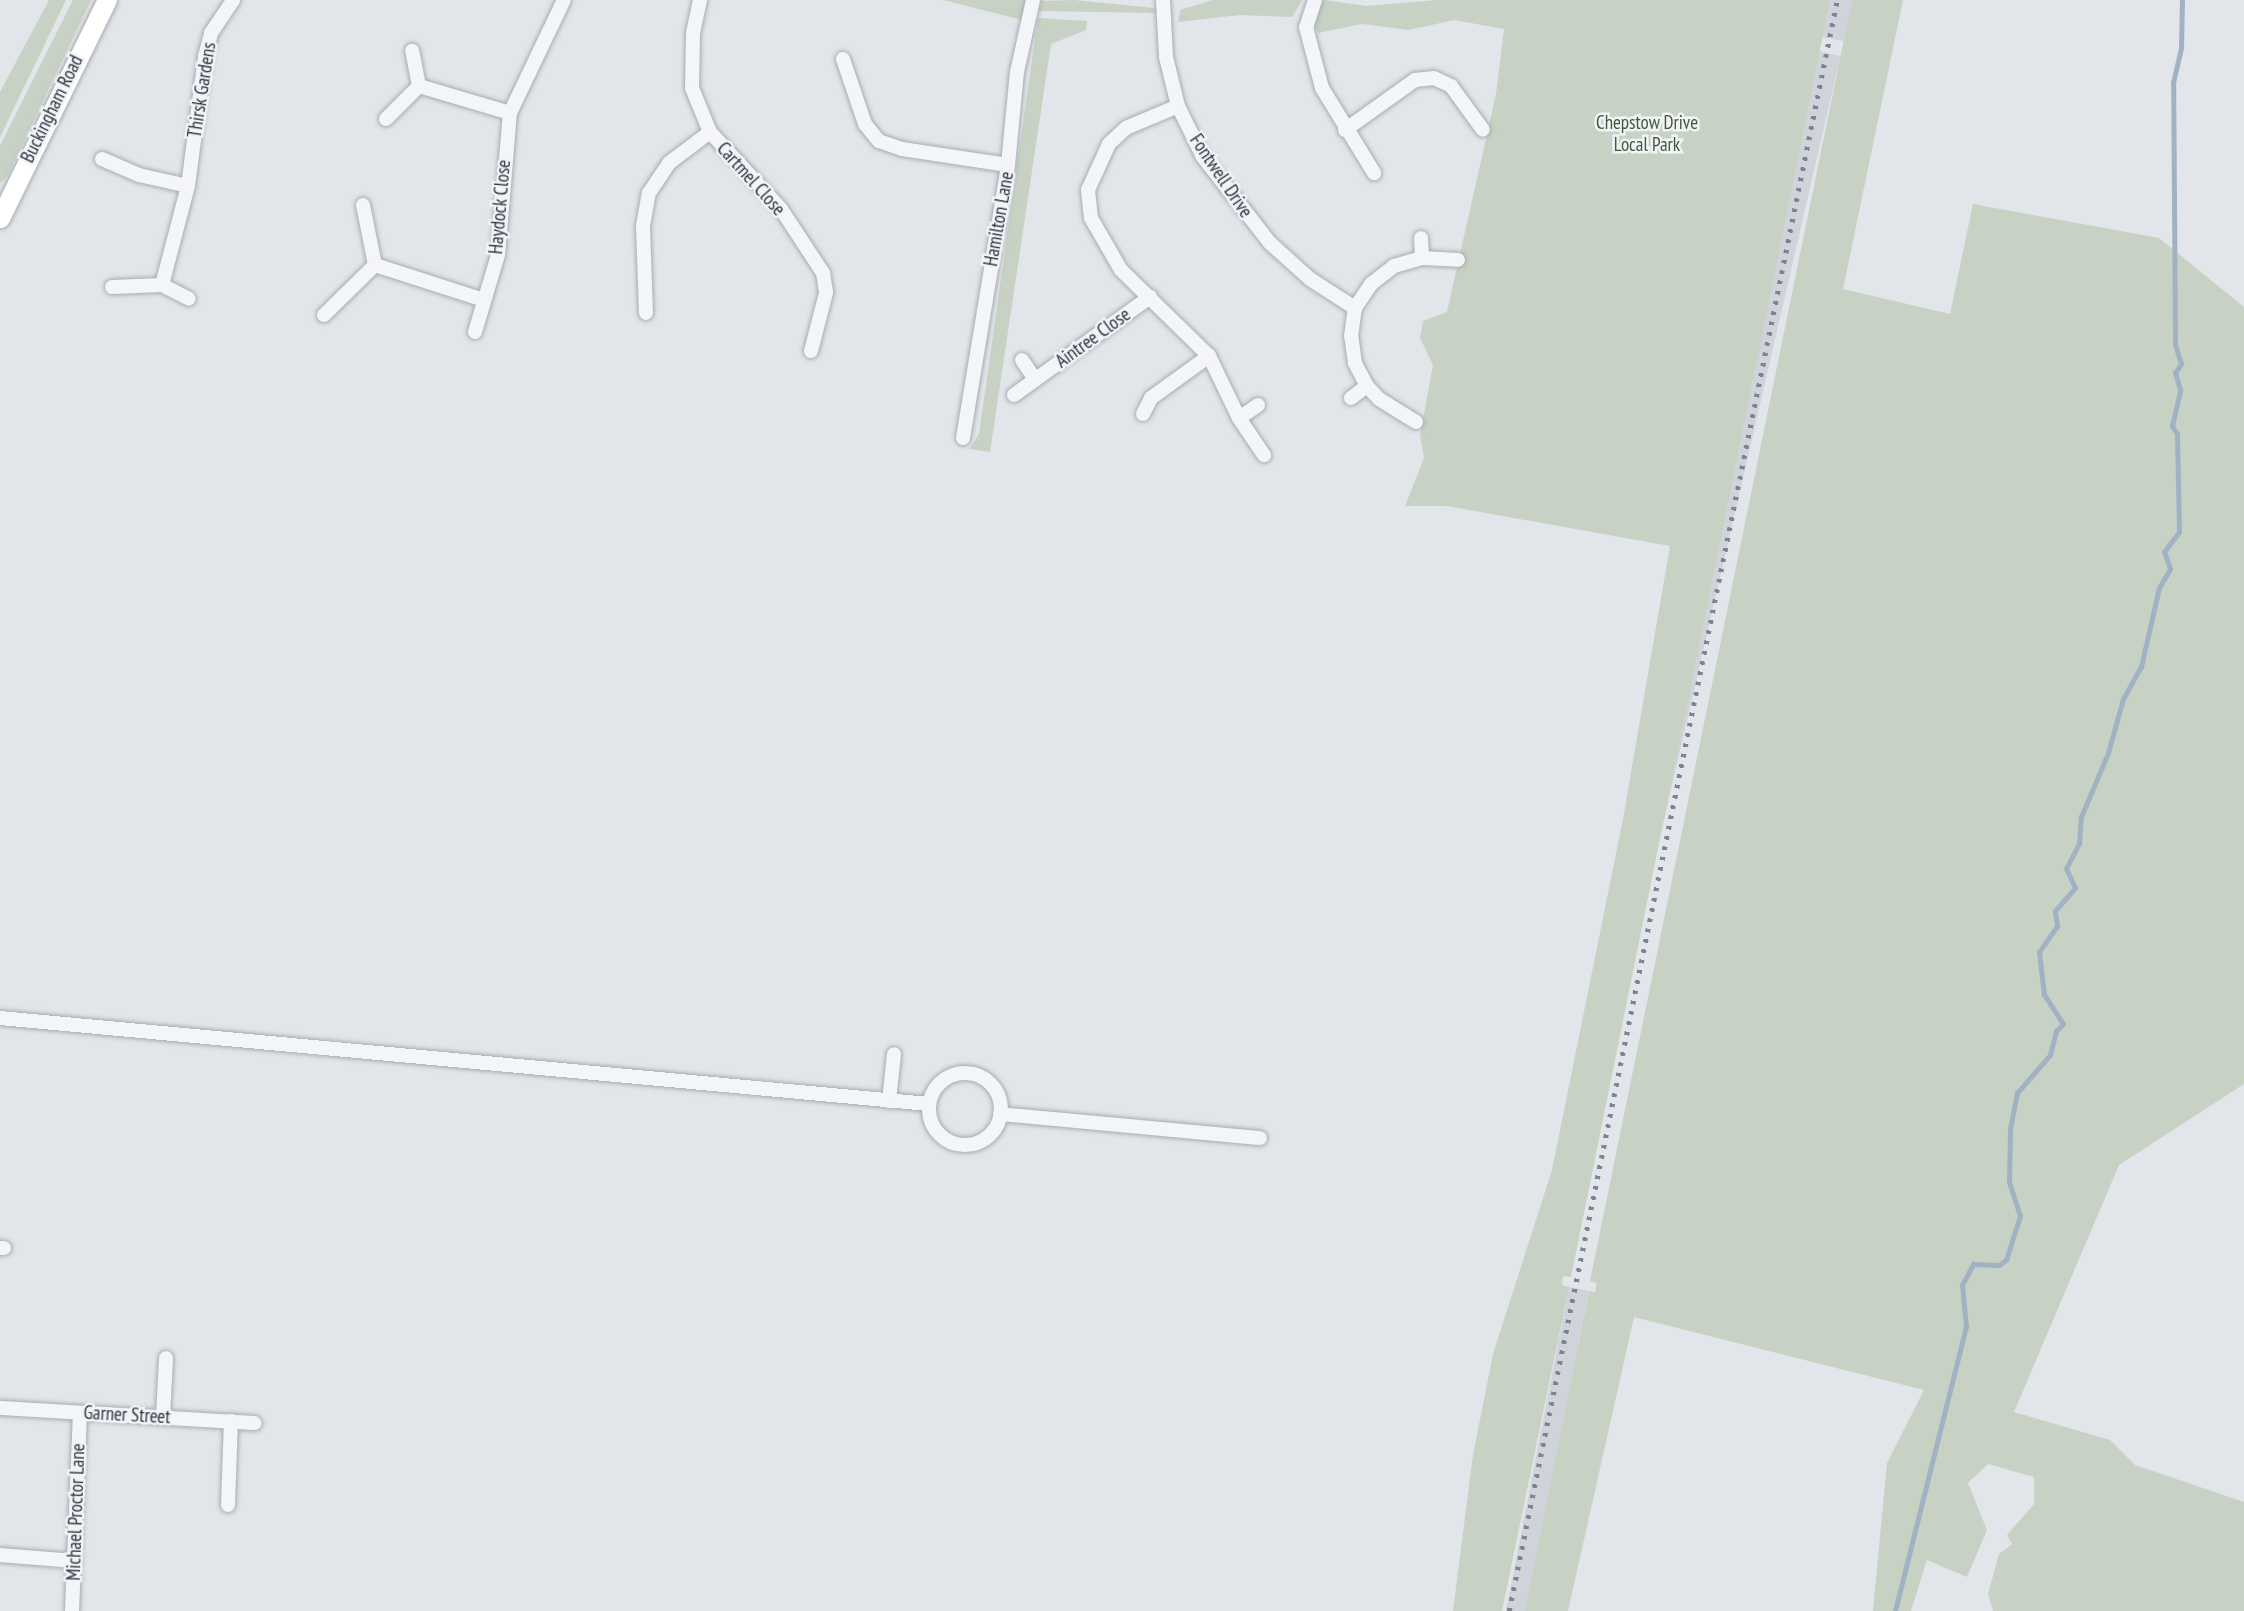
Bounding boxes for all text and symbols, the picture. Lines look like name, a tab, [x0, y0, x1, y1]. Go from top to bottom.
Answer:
street label: Thirsk Gardens	[183, 40, 221, 140]
street label: Buckingham Road	[16, 52, 88, 166]
park label: Chepstow Drive Local Park	[1596, 112, 1698, 156]
street label: Fontwell Drive	[1185, 130, 1257, 222]
street label: Cartmel Close	[712, 137, 790, 221]
street label: Haydock Close	[484, 159, 516, 255]
street label: Hamilton Lane	[979, 170, 1019, 268]
street label: Aintree Close	[1051, 303, 1135, 373]
street label: Garner Street	[83, 1401, 171, 1429]
street label: Michael Proctor Lane	[62, 1443, 90, 1581]

